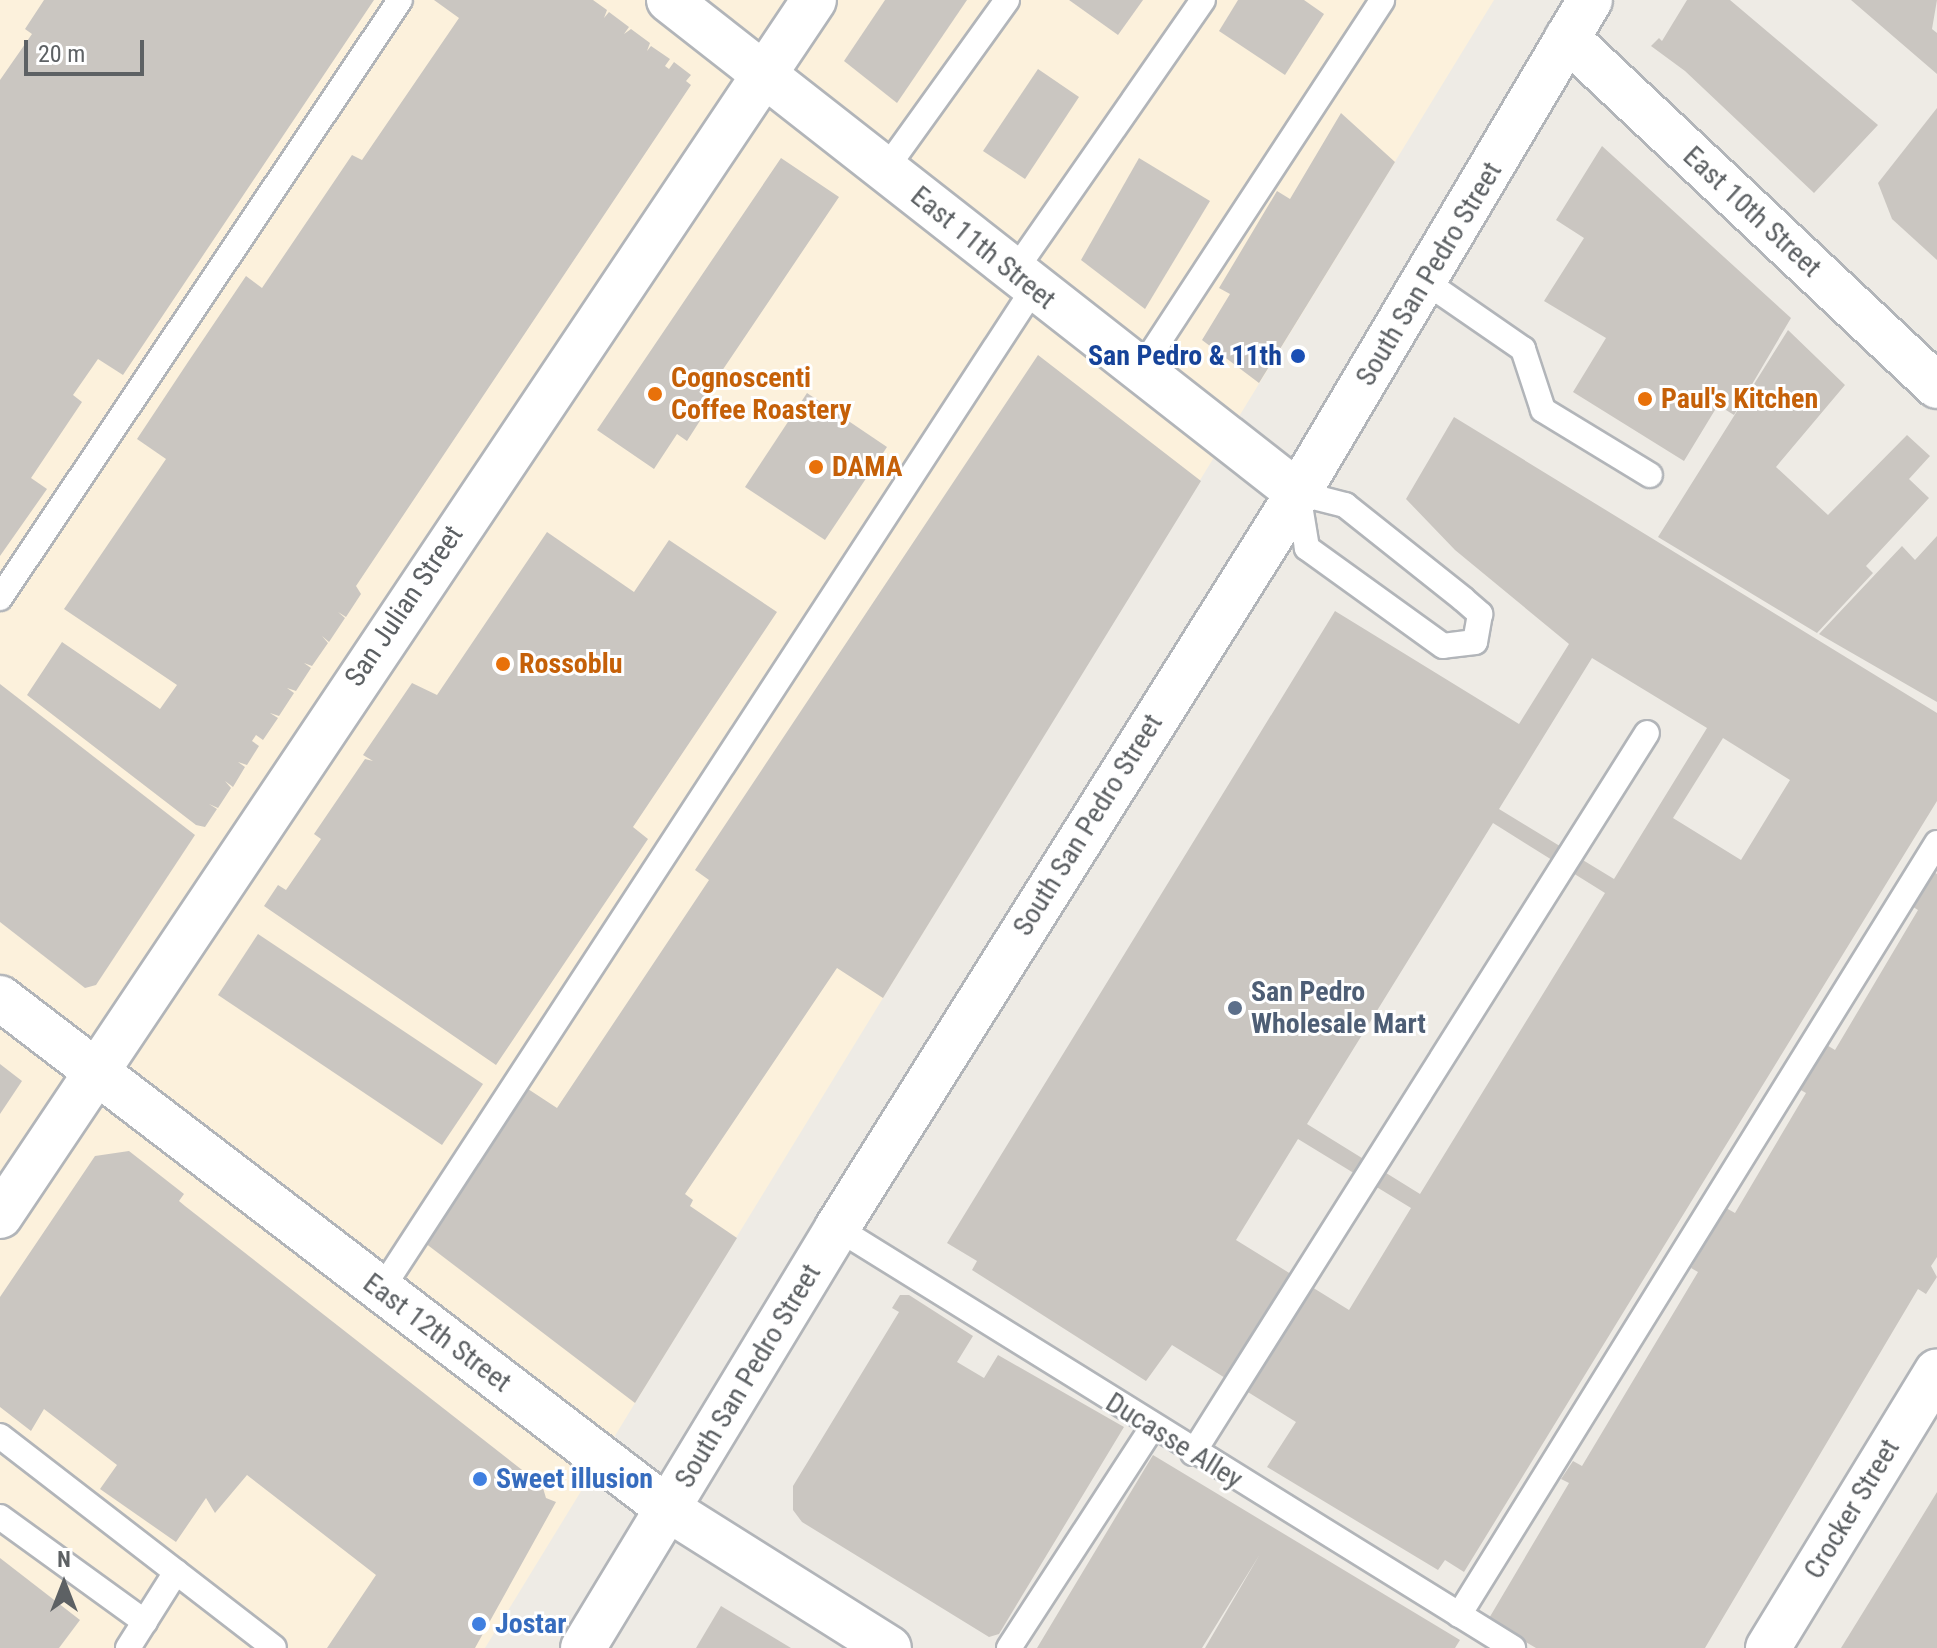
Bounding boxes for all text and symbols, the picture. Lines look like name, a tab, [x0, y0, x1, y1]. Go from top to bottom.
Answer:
scale bar	[28, 24, 148, 74]
text: 20 m	[38, 40, 85, 68]
street label: East 10th Street	[1676, 140, 1828, 284]
street label: South San Pedro Street	[1349, 156, 1509, 392]
street label: East 11th Street	[904, 179, 1062, 317]
place label: San Pedro & 11th	[1088, 339, 1282, 373]
marker: San Pedro & 11th	[1289, 347, 1307, 365]
place label: Cognoscenti Coffee Roastery	[671, 361, 851, 427]
place label: Paul's Kitchen	[1661, 382, 1818, 416]
marker: Cognoscenti Coffee Roastery	[646, 385, 664, 403]
marker: Paul's Kitchen	[1636, 390, 1654, 408]
place label: DAMA	[832, 450, 902, 484]
marker: DAMA	[807, 458, 825, 476]
street label: San Julian Street	[338, 519, 470, 693]
place label: Rossoblu	[519, 647, 622, 681]
marker: Rossoblu	[494, 655, 512, 673]
street label: South San Pedro Street	[1006, 708, 1170, 942]
place label: San Pedro Wholesale Mart	[1251, 975, 1426, 1041]
marker: San Pedro Wholesale Mart	[1226, 999, 1244, 1017]
street label: South San Pedro Street	[668, 1258, 828, 1494]
street label: East 12th Street	[356, 1267, 518, 1399]
street label: Ducasse Alley	[1100, 1386, 1248, 1496]
street label: Crocker Street	[1797, 1433, 1907, 1585]
place label: Sweet illusion	[496, 1462, 653, 1496]
marker: Sweet illusion	[471, 1470, 489, 1488]
north arrow	[24, 1544, 104, 1624]
text: N	[57, 1547, 71, 1572]
place label: Jostar	[495, 1607, 566, 1641]
marker: Jostar	[470, 1615, 488, 1633]

